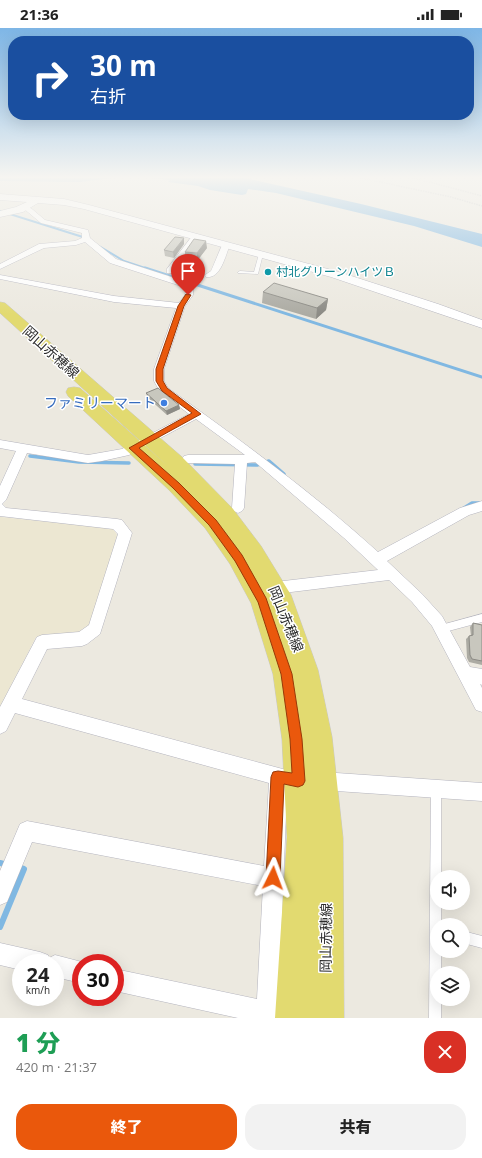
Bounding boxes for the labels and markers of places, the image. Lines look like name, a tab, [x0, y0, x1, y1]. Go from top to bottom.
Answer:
pin	[171, 254, 205, 295]
place label: 村北グリーンハイツＢ	[276, 263, 395, 280]
marker: 村北グリーンハイツＢ	[263, 267, 273, 277]
place label: ファミリーマート	[44, 393, 156, 412]
marker: ファミリーマート	[159, 398, 169, 408]

